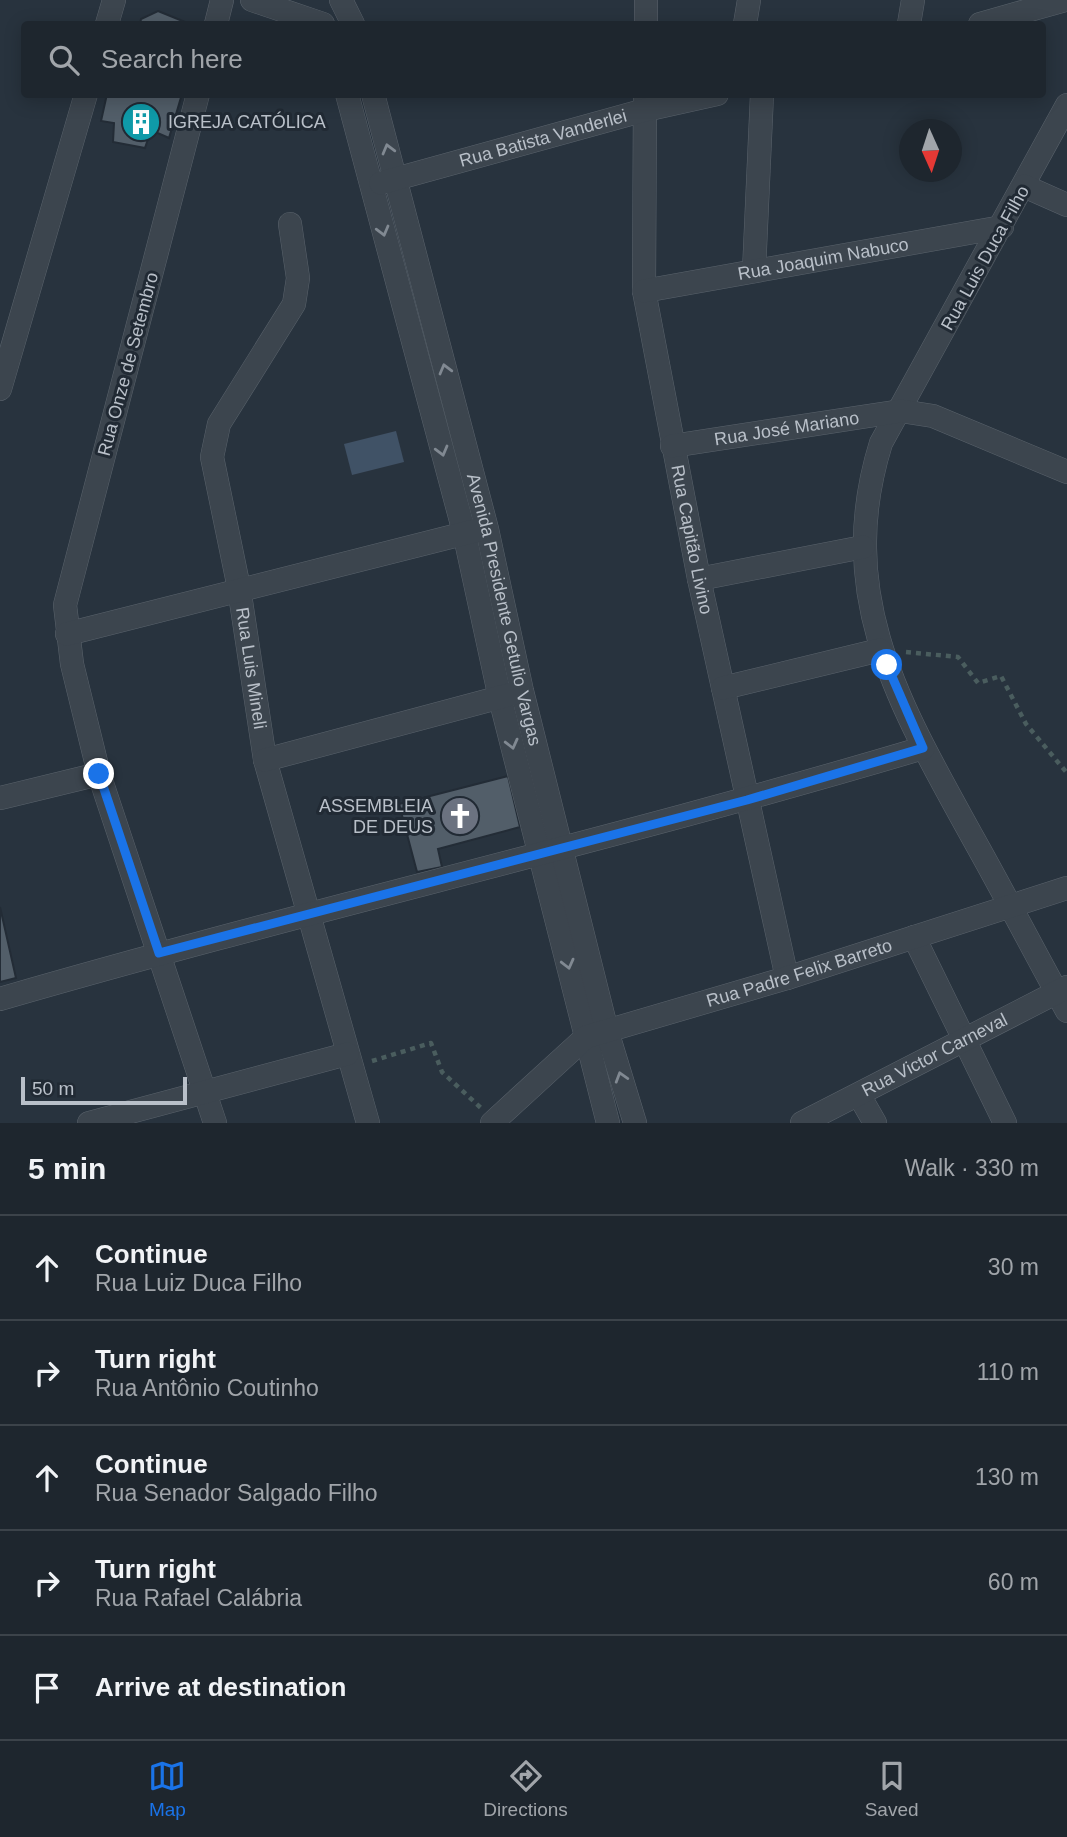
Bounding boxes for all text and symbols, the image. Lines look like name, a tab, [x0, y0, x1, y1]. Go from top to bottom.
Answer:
search box	[21, 21, 1046, 98]
icon: search	[45, 41, 83, 79]
text: Search here	[101, 44, 243, 74]
building icon: IGREJA CATÓLICA	[120, 101, 162, 143]
street label: Rua Batista Vanderlei	[457, 106, 629, 171]
place label: IGREJA CATÓLICA	[168, 111, 326, 132]
north arrow	[899, 119, 962, 182]
one-way arrow	[382, 143, 396, 155]
street label: Rua Luis Duca Filho	[937, 182, 1033, 334]
one-way arrow	[375, 225, 389, 237]
street label: Rua Joaquim Nabuco	[736, 234, 910, 284]
street label: Rua Onze de Setembro	[94, 270, 162, 458]
one-way arrow	[439, 363, 454, 375]
street label: Rua José Mariano	[713, 408, 860, 449]
one-way arrow	[434, 445, 448, 457]
street label: Rua Capitão Livino	[667, 463, 716, 616]
street label: Avenida Presidente Getulio Vargas	[463, 471, 545, 748]
street label: Rua Luis Mineli	[232, 606, 270, 731]
route start	[871, 649, 902, 680]
one-way arrow	[504, 738, 518, 750]
route end	[83, 758, 114, 789]
church icon: ASSEMBLEIA DE DEUS	[439, 795, 481, 837]
place label: ASSEMBLEIA DE DEUS	[319, 796, 433, 837]
street label: Rua Padre Felix Barreto	[704, 935, 895, 1011]
one-way arrow	[560, 958, 574, 970]
street label: Rua Victor Carneval	[858, 1009, 1011, 1101]
one-way arrow	[615, 1071, 630, 1083]
scale bar	[21, 1074, 187, 1106]
text: 50 m	[32, 1078, 74, 1099]
text: 5 min	[28, 1152, 106, 1185]
text: Walk · 330 m	[904, 1155, 1039, 1181]
text: Continue	[95, 1239, 208, 1269]
icon: ahead	[28, 1249, 66, 1287]
text: 30 m	[988, 1254, 1039, 1280]
text: Rua Luiz Duca Filho	[95, 1270, 302, 1296]
text: Turn right	[95, 1344, 216, 1374]
icon: right	[28, 1354, 66, 1392]
text: 110 m	[977, 1359, 1039, 1385]
text: Rua Antônio Coutinho	[95, 1375, 319, 1401]
text: Continue	[95, 1449, 208, 1479]
icon: ahead	[28, 1459, 66, 1497]
text: 130 m	[975, 1464, 1039, 1490]
text: Rua Senador Salgado Filho	[95, 1480, 378, 1506]
text: Turn right	[95, 1554, 216, 1584]
icon: right	[28, 1564, 66, 1602]
text: 60 m	[988, 1569, 1039, 1595]
text: Rua Rafael Calábria	[95, 1585, 302, 1611]
icon: arrive	[28, 1669, 66, 1707]
text: Arrive at destination	[95, 1672, 346, 1702]
tab: Map	[148, 1757, 186, 1821]
tab: Directions	[483, 1757, 568, 1821]
tab: Saved	[865, 1757, 919, 1821]

